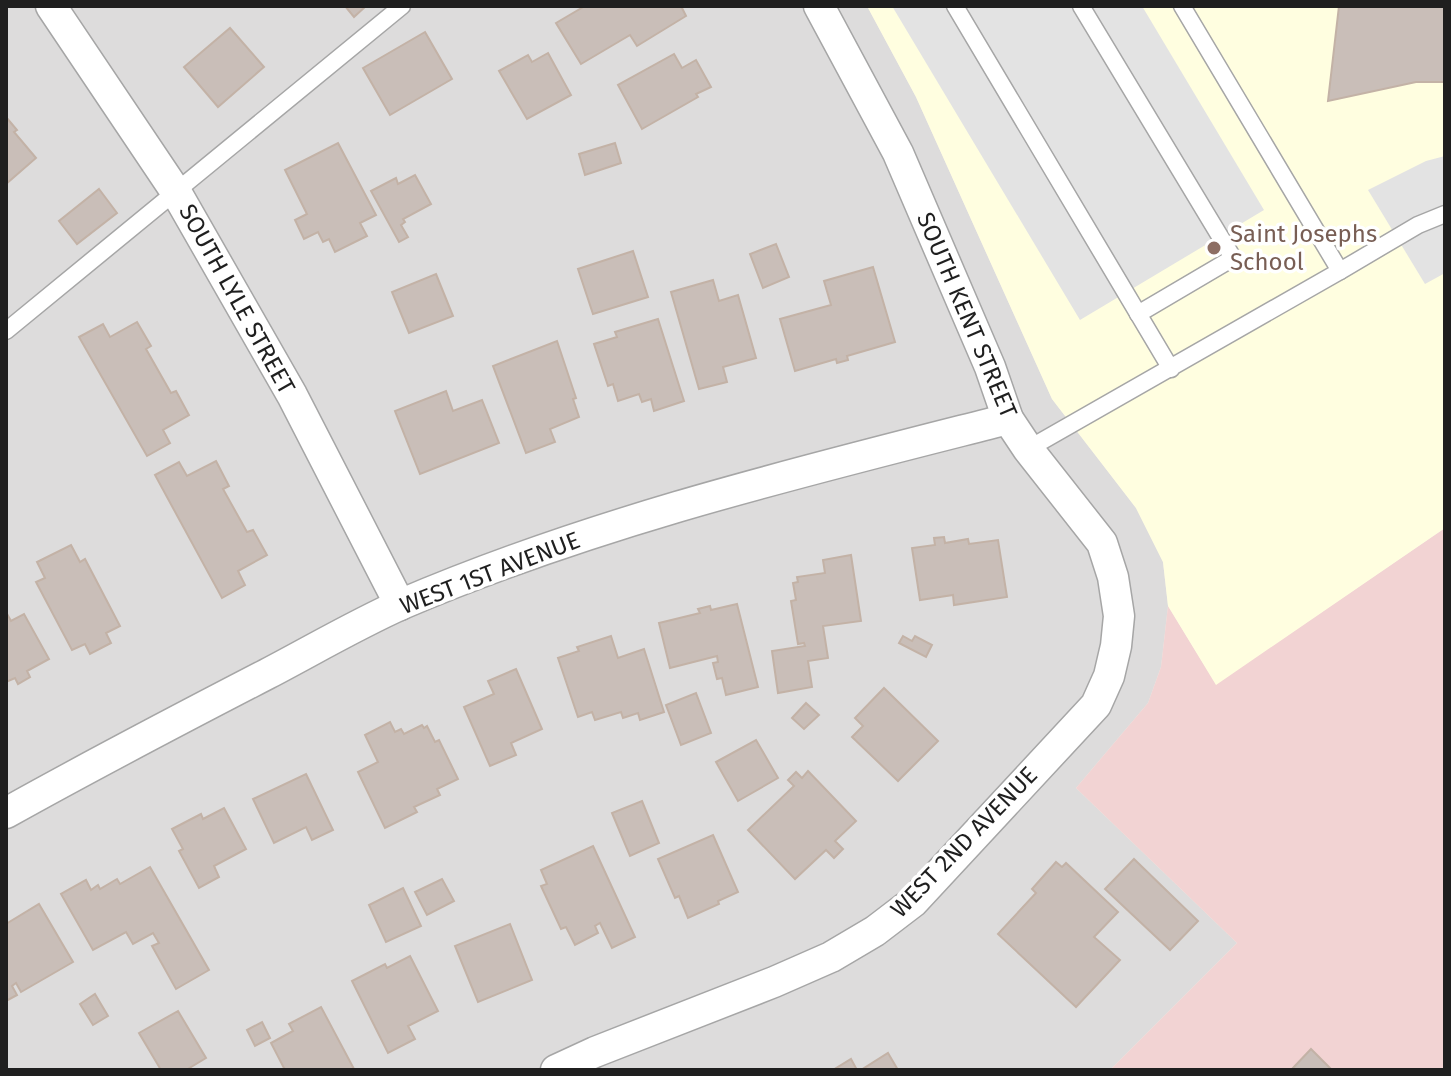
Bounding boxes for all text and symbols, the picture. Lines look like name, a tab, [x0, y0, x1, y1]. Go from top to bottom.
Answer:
street label: SOUTH LYLE STREET	[173, 199, 301, 399]
street label: SOUTH KENT STREET	[911, 208, 1023, 422]
place label: Saint Josephs School	[1230, 220, 1377, 276]
marker: Saint Josephs School	[1205, 239, 1223, 257]
street label: WEST 1ST AVENUE	[396, 526, 584, 620]
street label: WEST 2ND AVENUE	[885, 761, 1043, 923]

